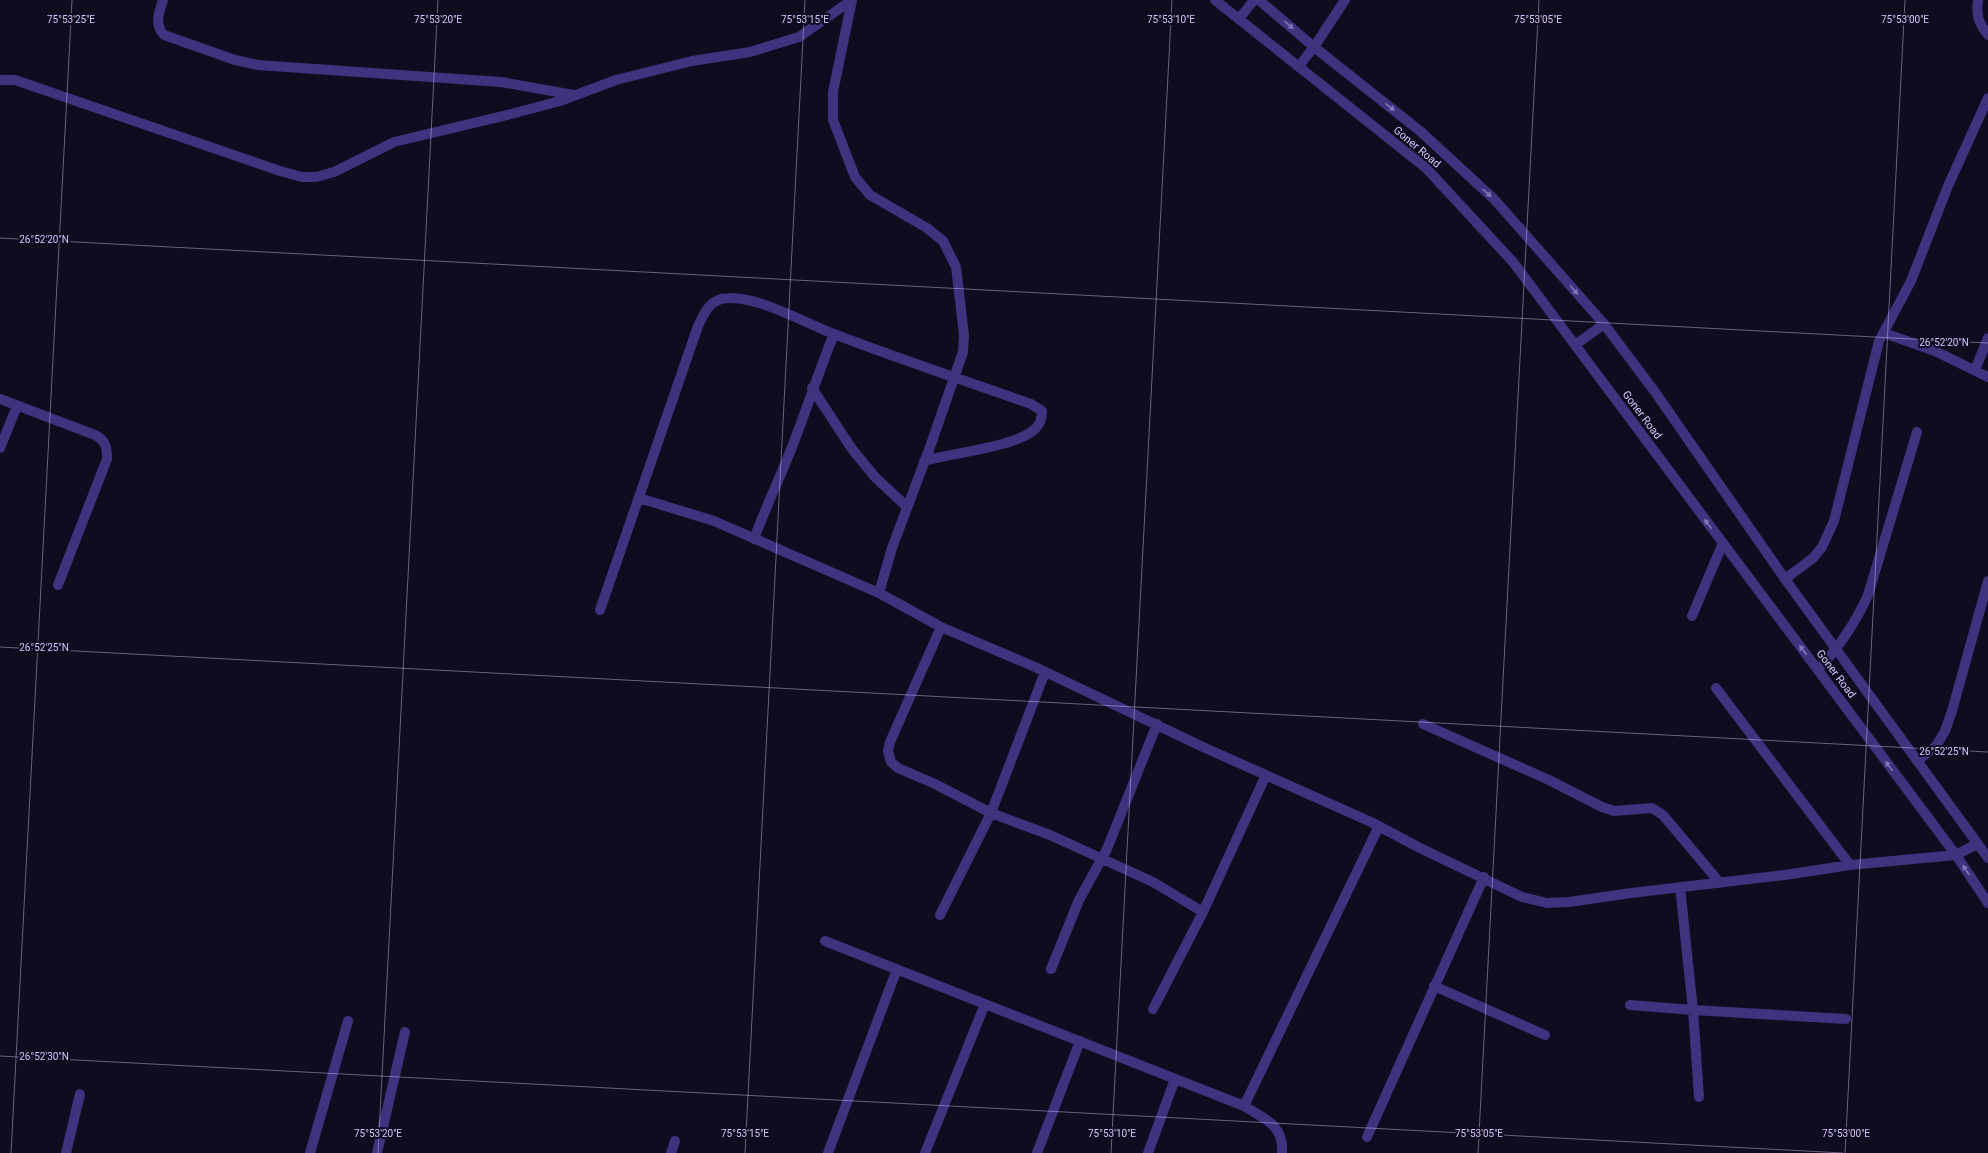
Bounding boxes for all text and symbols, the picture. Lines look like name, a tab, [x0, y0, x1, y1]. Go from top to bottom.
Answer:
text: 75°53'25"E	[47, 14, 95, 25]
text: 75°53'20"E	[414, 14, 462, 25]
text: 75°53'15"E	[781, 14, 829, 25]
text: 75°53'10"E	[1147, 14, 1195, 25]
text: 75°53'05"E	[1514, 14, 1562, 25]
text: 75°53'00"E	[1881, 14, 1929, 25]
one-way arrow	[1284, 21, 1294, 30]
one-way arrow	[1384, 103, 1395, 112]
street label: Goner Road	[1391, 124, 1443, 170]
one-way arrow	[1483, 188, 1492, 197]
text: 26°52'20"N	[19, 234, 69, 245]
one-way arrow	[1569, 285, 1579, 295]
text: 26°52'20"N	[1919, 337, 1969, 348]
street label: Goner Road	[1620, 388, 1664, 442]
one-way arrow	[1704, 518, 1713, 529]
text: 26°52'25"N	[19, 642, 69, 653]
one-way arrow	[1799, 645, 1807, 656]
street label: Goner Road	[1814, 647, 1858, 701]
text: 26°52'25"N	[1919, 746, 1969, 757]
one-way arrow	[1885, 760, 1893, 771]
one-way arrow	[1962, 865, 1970, 875]
text: 26°52'30"N	[19, 1051, 69, 1062]
text: 75°53'20"E	[354, 1128, 402, 1139]
text: 75°53'15"E	[721, 1128, 769, 1139]
text: 75°53'10"E	[1088, 1128, 1136, 1139]
text: 75°53'05"E	[1455, 1128, 1503, 1139]
text: 75°53'00"E	[1822, 1128, 1870, 1139]

